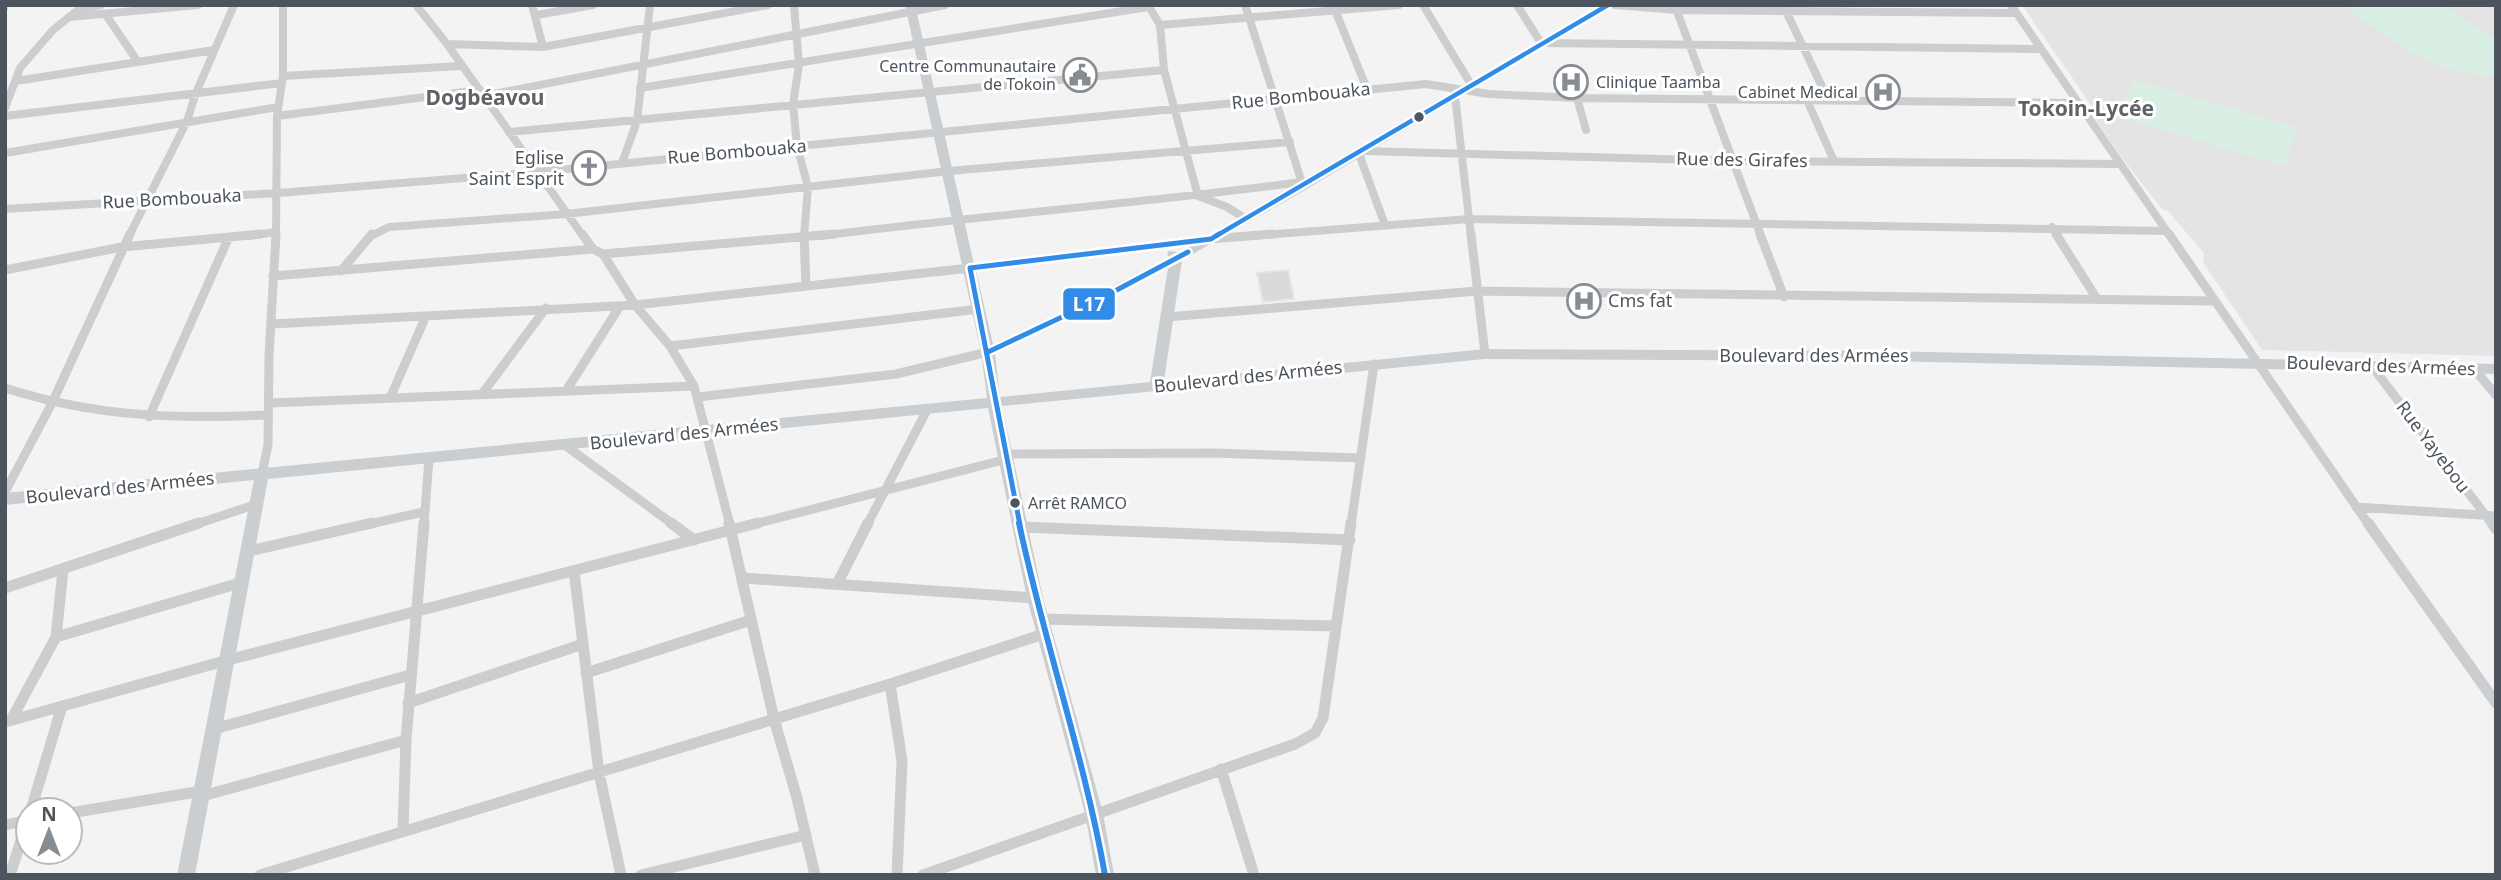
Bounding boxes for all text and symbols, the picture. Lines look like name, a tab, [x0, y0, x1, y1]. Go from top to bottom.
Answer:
place label: Centre Communautaire de Tokoin	[879, 55, 1056, 95]
public building icon: Centre Communautaire de Tokoin	[1061, 56, 1099, 94]
hospital icon: Clinique Taamba	[1552, 63, 1590, 101]
place label: Clinique Taamba	[1596, 71, 1721, 93]
hospital icon: Cabinet Medical	[1864, 73, 1902, 111]
street label: Rue Bombouaka	[1230, 76, 1372, 114]
place label: Cabinet Medical	[1738, 81, 1858, 103]
district label: Dogbéavou	[426, 83, 544, 111]
district label: Tokoin-Lycée	[2018, 94, 2154, 122]
unlabelled marker	[1412, 110, 1426, 124]
street label: Rue Bombouaka	[666, 133, 807, 169]
place label: Eglise Saint Esprit	[469, 145, 565, 190]
street label: Rue des Girafes	[1676, 146, 1808, 172]
church icon: Eglise Saint Esprit	[570, 149, 608, 187]
street label: Rue Bombouaka	[102, 182, 242, 214]
hospital icon: Cms fat	[1565, 282, 1603, 320]
line badge: L17	[1062, 287, 1116, 321]
place label: Cms fat	[1608, 288, 1673, 312]
text: L17	[1073, 291, 1105, 317]
street label: Boulevard des Armées	[1719, 343, 1909, 367]
street label: Boulevard des Armées	[2286, 350, 2476, 380]
street label: Boulevard des Armées	[1152, 354, 1343, 398]
street label: Rue Yayebou	[2391, 396, 2476, 497]
street label: Boulevard des Armées	[588, 411, 779, 455]
street label: Boulevard des Armées	[24, 465, 215, 509]
place label: Arrêt RAMCO	[1028, 492, 1127, 514]
marker: Arrêt RAMCO	[1008, 496, 1022, 510]
north arrow	[14, 796, 84, 866]
text: N	[41, 801, 57, 827]

